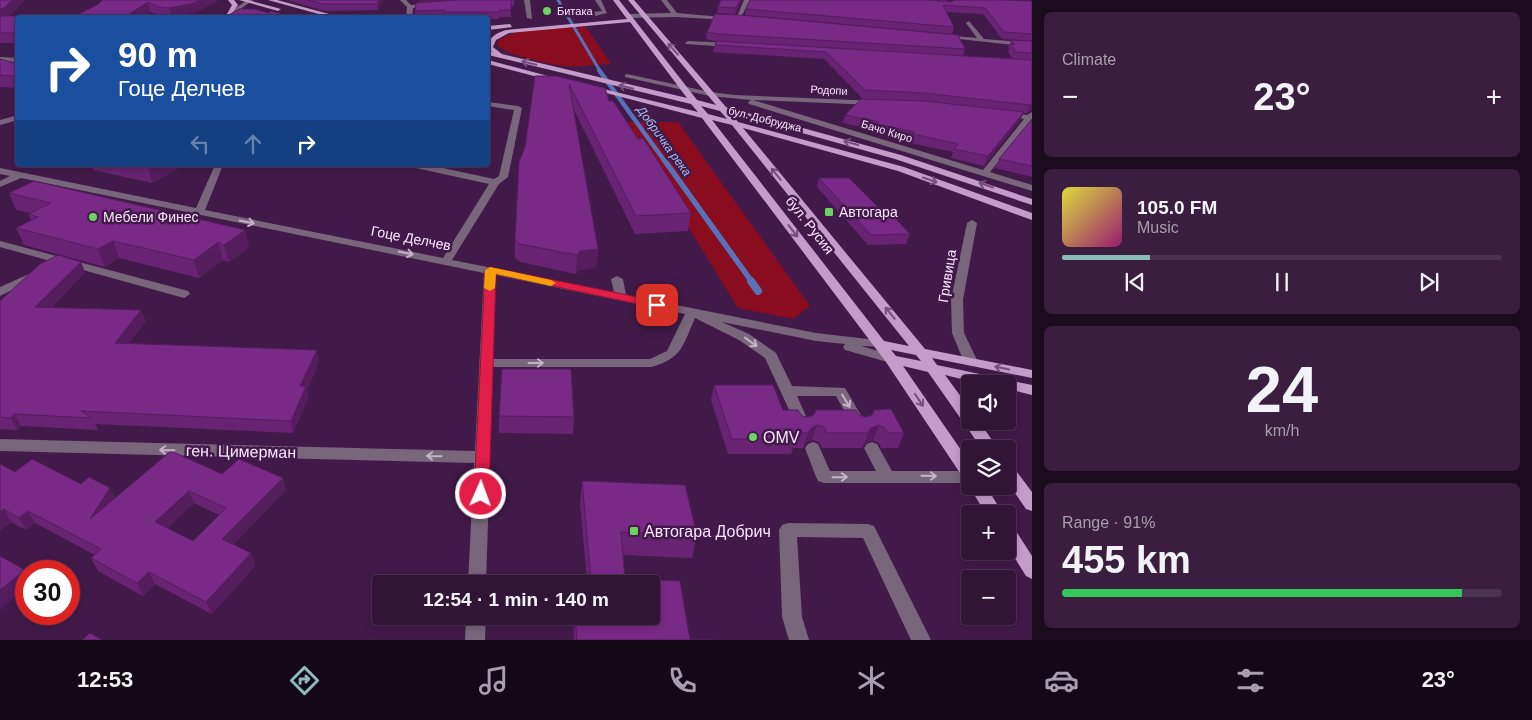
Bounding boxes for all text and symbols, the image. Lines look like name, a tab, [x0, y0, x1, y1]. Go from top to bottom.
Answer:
marker: Битака	[541, 5, 553, 17]
place label: Битака	[557, 5, 593, 17]
icon: right	[35, 35, 100, 100]
text: 90 m	[118, 35, 198, 74]
one-way arrow	[667, 42, 678, 55]
text: Climate	[1062, 51, 1116, 68]
one-way arrow	[521, 58, 537, 67]
text: Гоце Делчев	[118, 76, 246, 101]
text: 23°	[1253, 76, 1311, 118]
text: −	[1062, 81, 1078, 112]
text: +	[1486, 81, 1502, 112]
one-way arrow	[618, 82, 634, 91]
street label: Родопи	[810, 83, 848, 97]
water label: Добричка река	[633, 102, 694, 179]
street label: бул. Добруджа	[727, 104, 804, 134]
street label: Бачо Киро	[860, 118, 914, 144]
icon: left	[186, 130, 214, 158]
icon: ahead	[239, 130, 267, 158]
icon: right	[292, 130, 320, 158]
one-way arrow	[844, 137, 860, 147]
one-way arrow	[770, 168, 781, 181]
one-way arrow	[922, 175, 938, 185]
one-way arrow	[979, 179, 995, 189]
street label: бул. Русия	[782, 193, 838, 257]
text: 105.0 FM	[1137, 197, 1217, 218]
place label: Aвтогара	[839, 204, 898, 220]
marker: Aвтогара	[823, 206, 835, 218]
place label: Мебели Финес	[103, 209, 199, 225]
marker: Мебели Финес	[87, 211, 99, 223]
one-way arrow	[238, 218, 254, 227]
text: Music	[1137, 219, 1179, 236]
street label: Гоце Делчев	[370, 222, 452, 254]
one-way arrow	[787, 224, 798, 237]
street label: Гривица	[935, 248, 959, 304]
one-way arrow	[398, 249, 414, 258]
icon: previous	[1121, 268, 1149, 296]
icon: pause	[1268, 268, 1296, 296]
icon: next	[1415, 268, 1443, 296]
pin	[636, 284, 678, 326]
icon: arrive	[643, 291, 671, 319]
one-way arrow	[884, 307, 895, 320]
one-way arrow	[744, 336, 757, 347]
text: 24	[1246, 353, 1318, 426]
one-way arrow	[527, 358, 543, 368]
one-way arrow	[994, 363, 1010, 372]
map controls	[961, 375, 1016, 625]
button: sound	[961, 375, 1016, 430]
one-way arrow	[914, 392, 924, 406]
one-way arrow	[841, 393, 851, 407]
text: km/h	[1265, 422, 1299, 439]
place label: OMV	[763, 429, 800, 446]
marker: OMV	[747, 431, 759, 443]
button: layers	[961, 440, 1016, 495]
street label: ген. Цимерман	[186, 442, 296, 461]
one-way arrow	[159, 445, 175, 454]
one-way arrow	[426, 451, 442, 461]
position arrow	[454, 467, 506, 519]
one-way arrow	[920, 471, 936, 481]
one-way arrow	[832, 472, 848, 482]
button: +	[961, 505, 1016, 560]
text: Range · 91%	[1062, 514, 1155, 531]
place label: Автогара Добрич	[644, 523, 771, 540]
marker: Автогара Добрич	[628, 525, 640, 537]
text: 455 km	[1062, 539, 1191, 581]
speed limit sign: 30	[15, 560, 80, 625]
button: −	[961, 570, 1016, 625]
text: 12:54 · 1 min · 140 m	[423, 589, 609, 610]
icon: directions	[287, 663, 322, 698]
icon: music	[476, 663, 511, 698]
icon: phone	[665, 663, 700, 698]
icon: climate	[854, 663, 889, 698]
icon: car	[1044, 663, 1079, 698]
icon: filters	[1233, 663, 1268, 698]
text: 12:53	[77, 667, 133, 692]
text: 23°	[1422, 667, 1455, 692]

